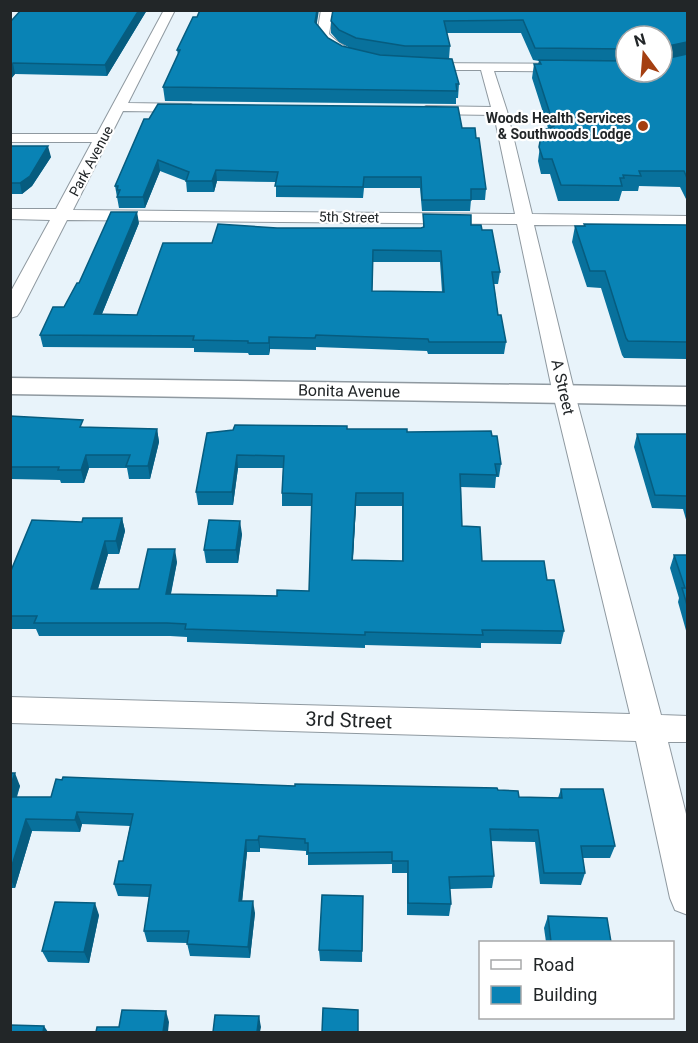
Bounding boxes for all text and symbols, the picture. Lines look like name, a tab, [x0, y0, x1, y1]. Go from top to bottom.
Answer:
north arrow	[614, 24, 674, 84]
text: N	[632, 29, 648, 51]
place label: Woods Health Services & Southwoods Lodge	[486, 110, 631, 142]
marker: Woods Health Services & Southwoods Lodge	[636, 119, 650, 133]
street label: Park Avenue	[66, 123, 116, 199]
street label: 5th Street	[319, 208, 380, 226]
street label: A Street	[547, 357, 579, 417]
street label: Bonita Avenue	[298, 381, 400, 401]
street label: 3rd Street	[305, 706, 393, 734]
legend	[479, 941, 674, 1019]
text: Road	[533, 954, 574, 975]
text: Building	[533, 984, 597, 1005]

